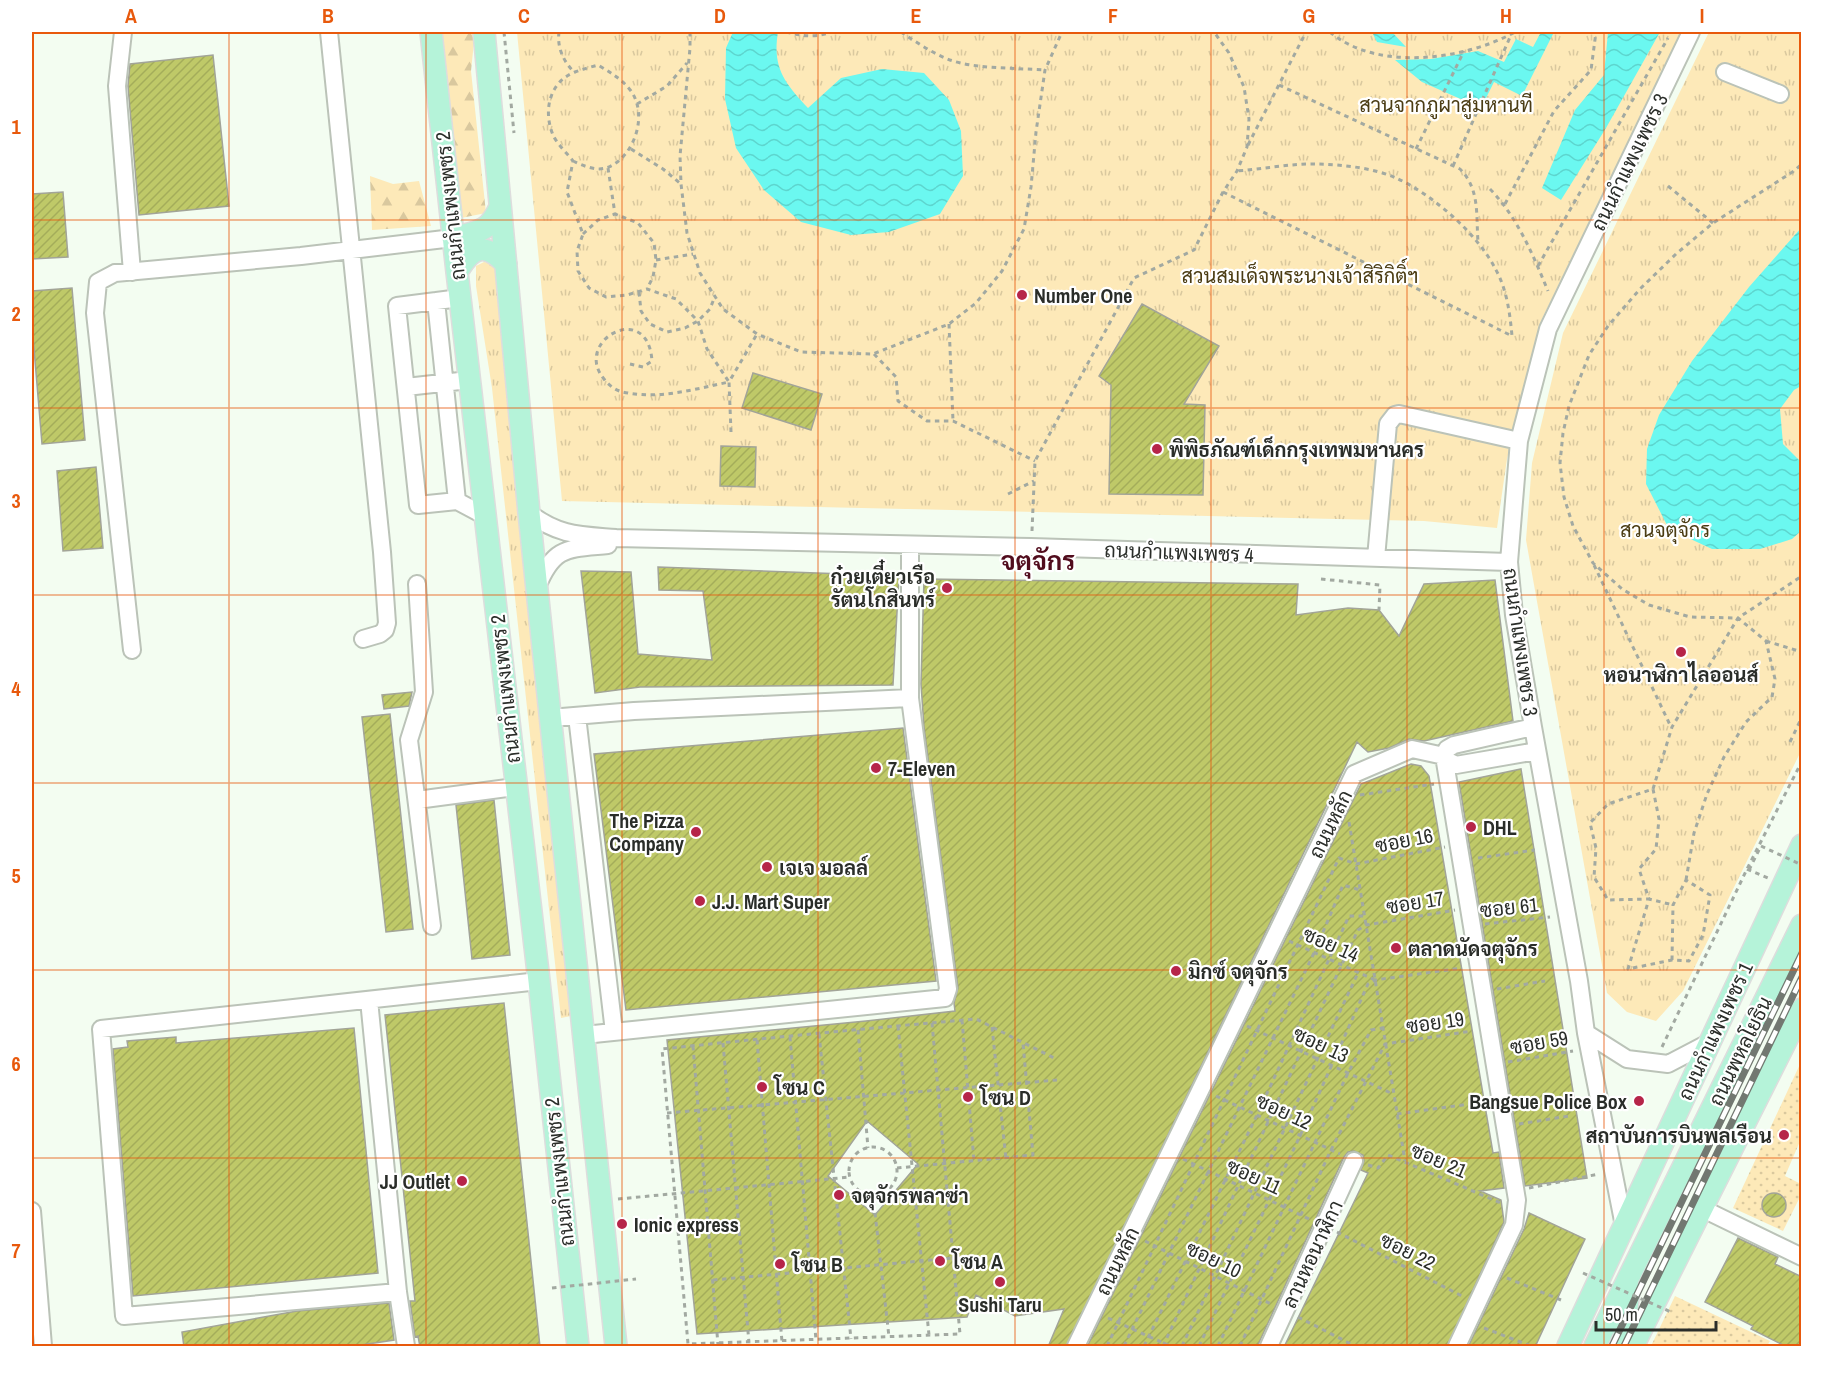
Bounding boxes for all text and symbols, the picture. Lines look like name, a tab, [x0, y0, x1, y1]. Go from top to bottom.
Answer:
text: A	[125, 2, 137, 29]
text: B	[322, 2, 334, 29]
text: C	[518, 2, 530, 29]
text: D	[714, 2, 726, 29]
text: E	[911, 2, 922, 29]
text: F	[1108, 2, 1118, 29]
text: G	[1303, 2, 1315, 29]
text: H	[1500, 2, 1512, 29]
text: I	[1700, 2, 1704, 29]
street label: ถนนกำแพงเพชร 3	[1584, 89, 1674, 235]
park label: สวนจากภูผาสู่มหานที	[1359, 91, 1533, 120]
text: 1	[11, 113, 21, 140]
street label: ถนนกำแพงเพชร 2	[429, 130, 471, 282]
park label: สวนสมเด็จพระนางเจ้าสิริกิติ์ฯ	[1182, 257, 1418, 289]
place label: Number One	[1034, 282, 1132, 309]
marker: Number One	[1015, 288, 1029, 302]
text: 2	[11, 300, 21, 327]
place label: พิพิธภัณฑ์เด็กกรุงเทพมหานคร	[1169, 436, 1424, 465]
marker: พิพิธภัณฑ์เด็กกรุงเทพมหานคร	[1150, 442, 1164, 456]
text: 3	[11, 487, 21, 514]
park label: สวนจตุจักร	[1620, 516, 1710, 544]
street label: ถนนกำแพงเพชร 4	[1104, 536, 1254, 568]
district label: จตุจักร	[1001, 543, 1075, 579]
place label: ก๋วยเตี๋ยวเรือ รัตนโกสินทร์	[831, 559, 936, 613]
street label: ถนนกำแพงเพชร 3	[1497, 566, 1545, 718]
marker: ก๋วยเตี๋ยวเรือ รัตนโกสินทร์	[940, 581, 954, 595]
street label: ถนนกำแพงเพชร 2	[484, 613, 526, 765]
marker: หอนาฬิกาไลออนส์	[1674, 645, 1688, 659]
place label: หอนาฬิกาไลออนส์	[1603, 661, 1760, 688]
text: 4	[11, 675, 21, 702]
place label: 7-Eleven	[888, 755, 955, 782]
marker: 7-Eleven	[869, 761, 883, 775]
street label: ถนนหลัก	[1302, 785, 1358, 863]
place label: The Pizza Company	[609, 807, 685, 857]
place label: DHL	[1483, 814, 1517, 841]
marker: DHL	[1464, 820, 1478, 834]
street label: ซอย 16	[1373, 821, 1435, 859]
marker: The Pizza Company	[689, 825, 703, 839]
place label: เจเจ มอลล์	[779, 854, 869, 881]
marker: เจเจ มอลล์	[760, 860, 774, 874]
text: 5	[11, 862, 21, 889]
street label: ซอย 17	[1384, 884, 1446, 920]
place label: J.J. Mart Super	[712, 888, 830, 915]
street label: ซอย 61	[1479, 891, 1539, 923]
marker: J.J. Mart Super	[693, 894, 707, 908]
street label: ซอย 14	[1299, 920, 1363, 968]
place label: ตลาดนัดจตุจักร	[1408, 935, 1538, 964]
marker: ตลาดนัดจตุจักร	[1389, 941, 1403, 955]
place label: มิกซ์ จตุจักร	[1188, 958, 1288, 987]
street label: ถนนกำแพงเพชร 1	[1671, 958, 1759, 1104]
marker: มิกซ์ จตุจักร	[1169, 964, 1183, 978]
street label: ถนนพหลโยธิน	[1702, 992, 1778, 1110]
street label: ซอย 19	[1404, 1005, 1466, 1039]
street label: ซอย 13	[1289, 1019, 1353, 1069]
street label: ซอย 59	[1508, 1024, 1570, 1060]
text: 6	[11, 1050, 21, 1077]
place label: โซน C	[773, 1074, 825, 1101]
marker: โซน C	[755, 1080, 769, 1094]
place label: โซน D	[979, 1084, 1031, 1111]
street label: ซอย 12	[1252, 1086, 1316, 1136]
place label: Bangsue Police Box	[1469, 1088, 1628, 1115]
marker: โซน D	[961, 1090, 975, 1104]
marker: Bangsue Police Box	[1632, 1094, 1646, 1108]
street label: ถนนกำแพงเพชร 2	[538, 1096, 580, 1248]
place label: สถาบันการบินพลเรือน	[1585, 1122, 1772, 1149]
marker: สถาบันการบินพลเรือน	[1777, 1128, 1791, 1142]
street label: ซอย 21	[1407, 1136, 1471, 1184]
street label: ซอย 11	[1222, 1152, 1286, 1200]
place label: JJ Outlet	[380, 1168, 451, 1195]
marker: JJ Outlet	[455, 1174, 469, 1188]
place label: จตุจักรพลาซ่า	[851, 1182, 969, 1211]
marker: จตุจักรพลาซ่า	[832, 1188, 846, 1202]
street label: ลานหอนาฬิกา	[1275, 1195, 1349, 1313]
place label: Ionic express	[634, 1211, 739, 1238]
marker: Ionic express	[615, 1217, 629, 1231]
street label: ถนนหลัก	[1089, 1222, 1145, 1300]
street label: ซอย 22	[1376, 1226, 1440, 1276]
street label: ซอย 10	[1182, 1234, 1246, 1284]
text: 7	[11, 1237, 21, 1264]
place label: โซน A	[951, 1248, 1003, 1275]
place label: โซน B	[791, 1251, 843, 1278]
marker: โซน A	[933, 1254, 947, 1268]
marker: โซน B	[773, 1257, 787, 1271]
marker: Sushi Taru	[993, 1275, 1007, 1289]
place label: Sushi Taru	[958, 1291, 1042, 1318]
scale bar	[1596, 1294, 1716, 1332]
text: 50 m	[1605, 1302, 1638, 1327]

